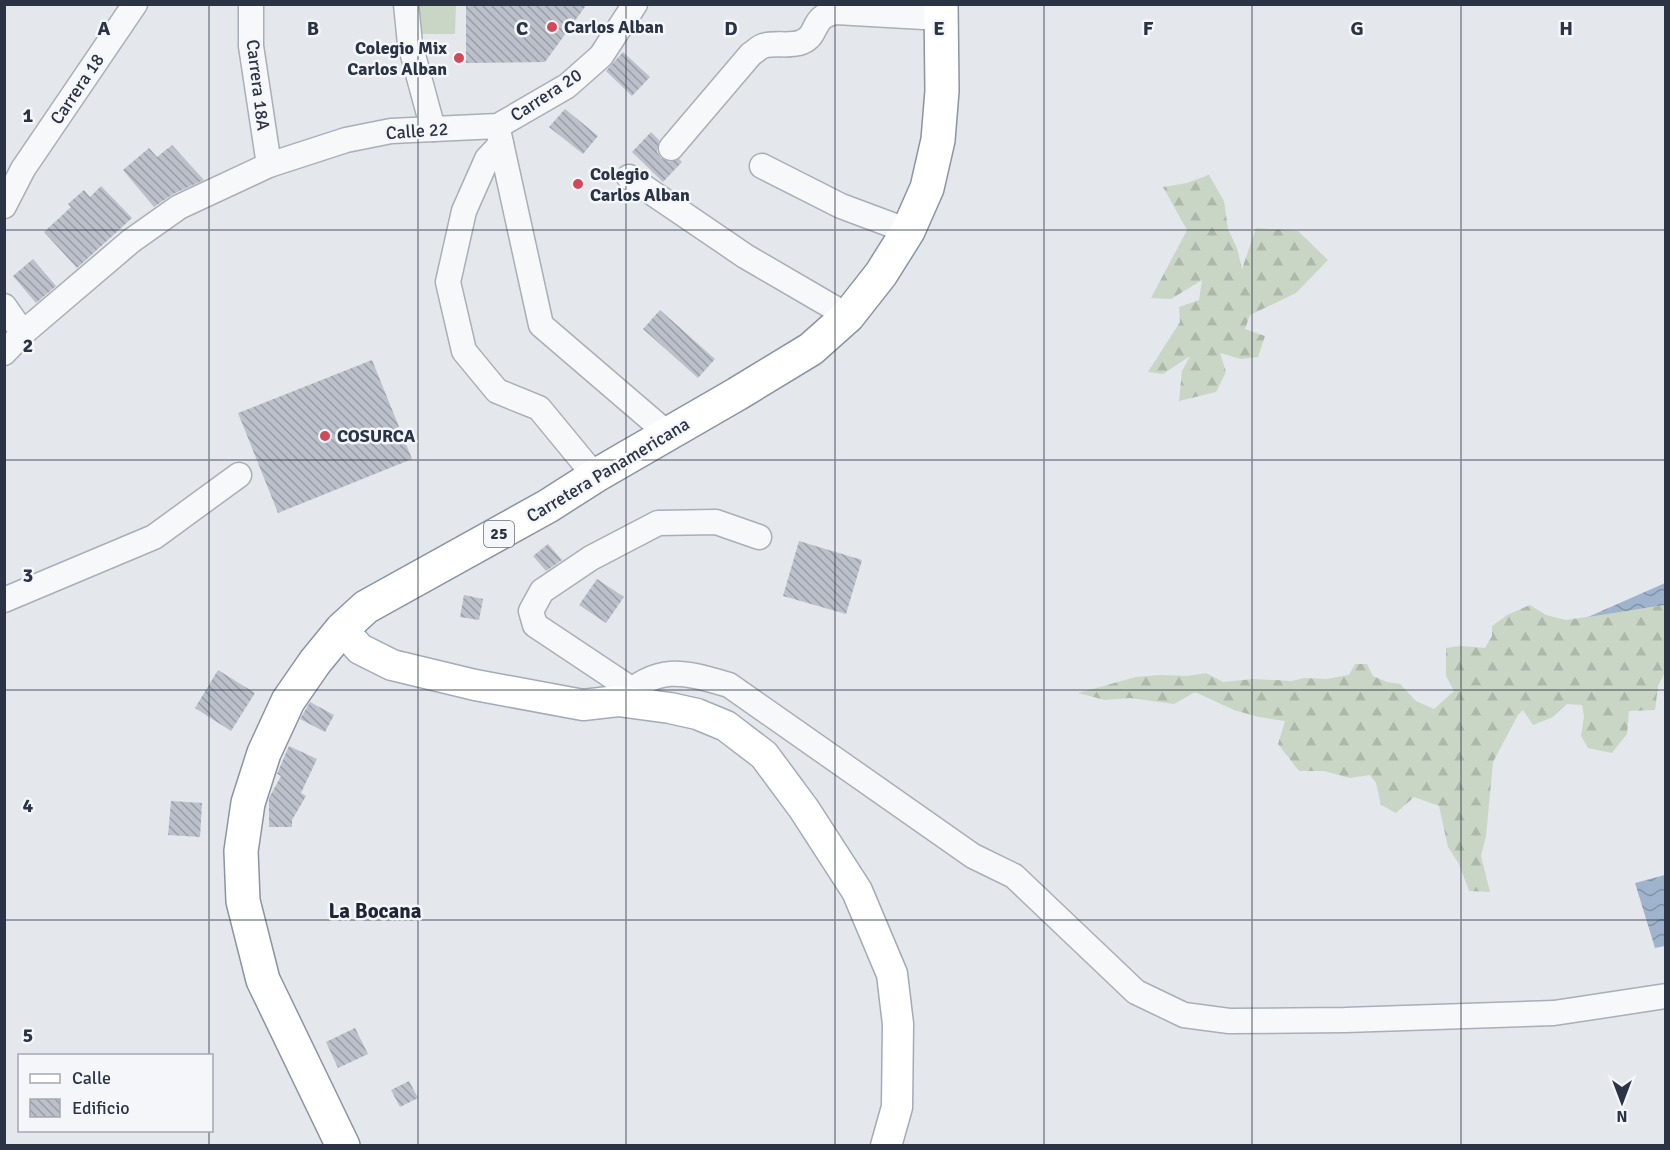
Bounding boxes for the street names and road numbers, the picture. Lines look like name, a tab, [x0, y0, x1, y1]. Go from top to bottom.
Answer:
street label: Carrera 18A	[241, 38, 275, 132]
street label: Carrera 18	[45, 49, 109, 129]
street label: Carrera 20	[506, 64, 586, 126]
street label: Calle 22	[385, 118, 449, 144]
street label: Carretera Panamericana	[523, 413, 693, 527]
road number: 25	[484, 521, 514, 547]

